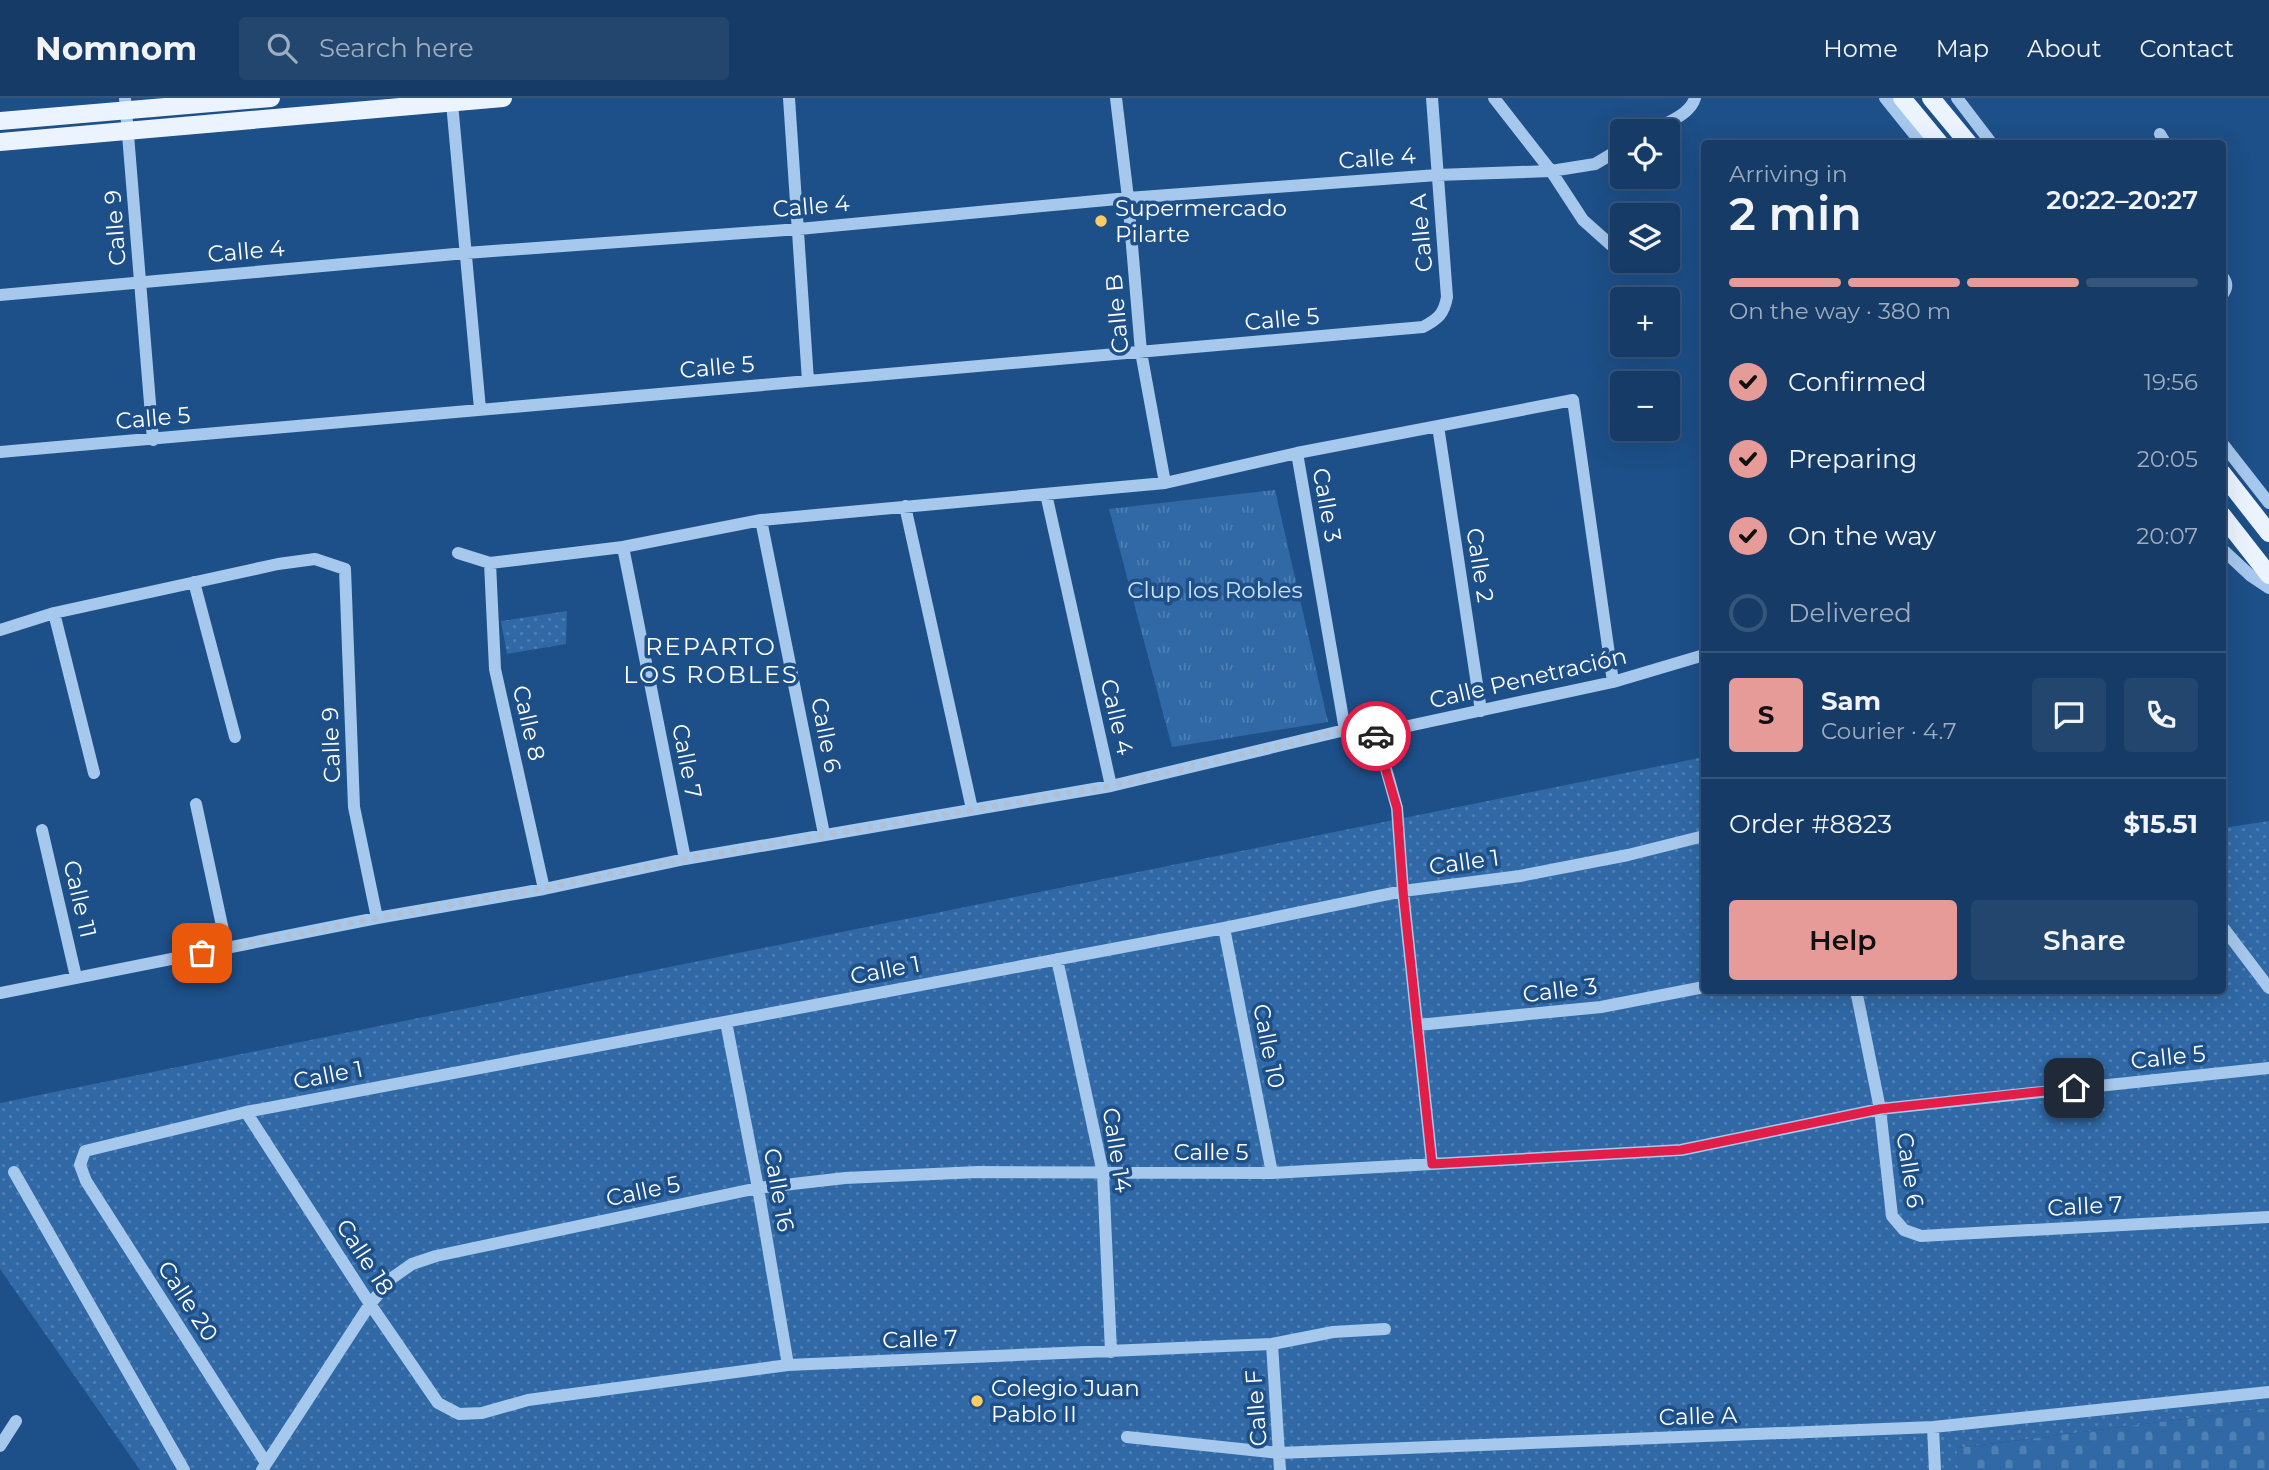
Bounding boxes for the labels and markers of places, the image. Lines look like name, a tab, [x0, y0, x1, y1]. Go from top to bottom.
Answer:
place label: Supermercado Pilarte	[1115, 194, 1287, 248]
marker: Supermercado Pilarte	[1093, 213, 1109, 229]
pin	[172, 923, 232, 983]
pin	[2044, 1058, 2104, 1118]
place label: Colegio Juan Pablo II	[991, 1374, 1140, 1428]
marker: Colegio Juan Pablo II	[969, 1393, 985, 1409]

